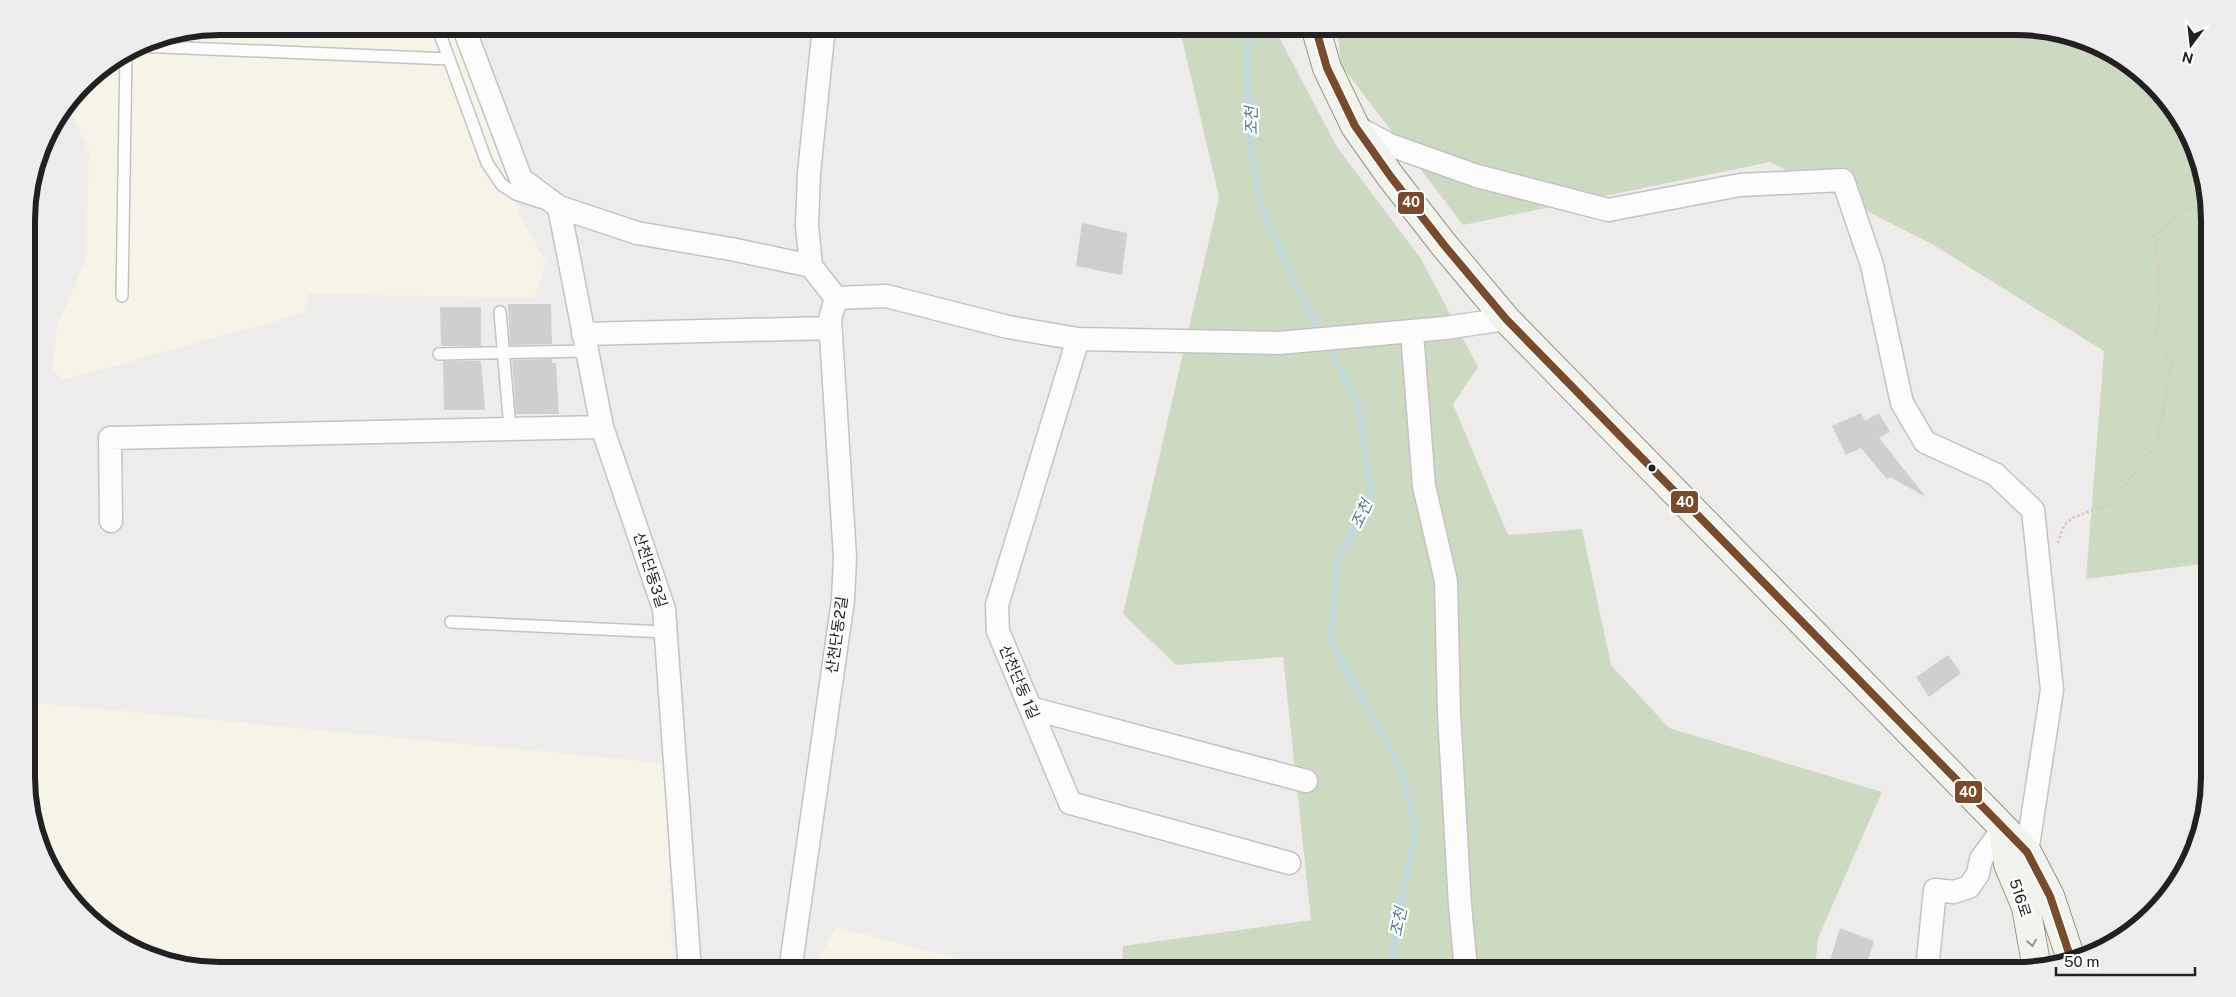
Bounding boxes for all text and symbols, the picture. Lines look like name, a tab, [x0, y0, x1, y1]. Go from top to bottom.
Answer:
north arrow	[2166, 20, 2216, 70]
text: N	[2180, 48, 2195, 67]
water label: 조천	[1242, 104, 1261, 136]
line badge: 40	[1397, 191, 1425, 215]
text: 40	[1402, 194, 1420, 210]
unlabelled marker	[1647, 463, 1657, 473]
line badge: 40	[1670, 490, 1699, 514]
text: 40	[1676, 494, 1694, 510]
water label: 조천	[1347, 495, 1377, 532]
street label: 산천단동3길	[630, 530, 671, 610]
street label: 산천단동2길	[823, 595, 850, 675]
street label: 산천단동 1길	[996, 642, 1043, 721]
line badge: 40	[1954, 780, 1983, 804]
text: 40	[1959, 784, 1977, 800]
street label: 516로	[2006, 877, 2035, 919]
water label: 조천	[1386, 904, 1411, 938]
one-way arrow	[2026, 939, 2036, 947]
scale bar	[2056, 944, 2195, 976]
text: 50 m	[2064, 953, 2099, 970]

